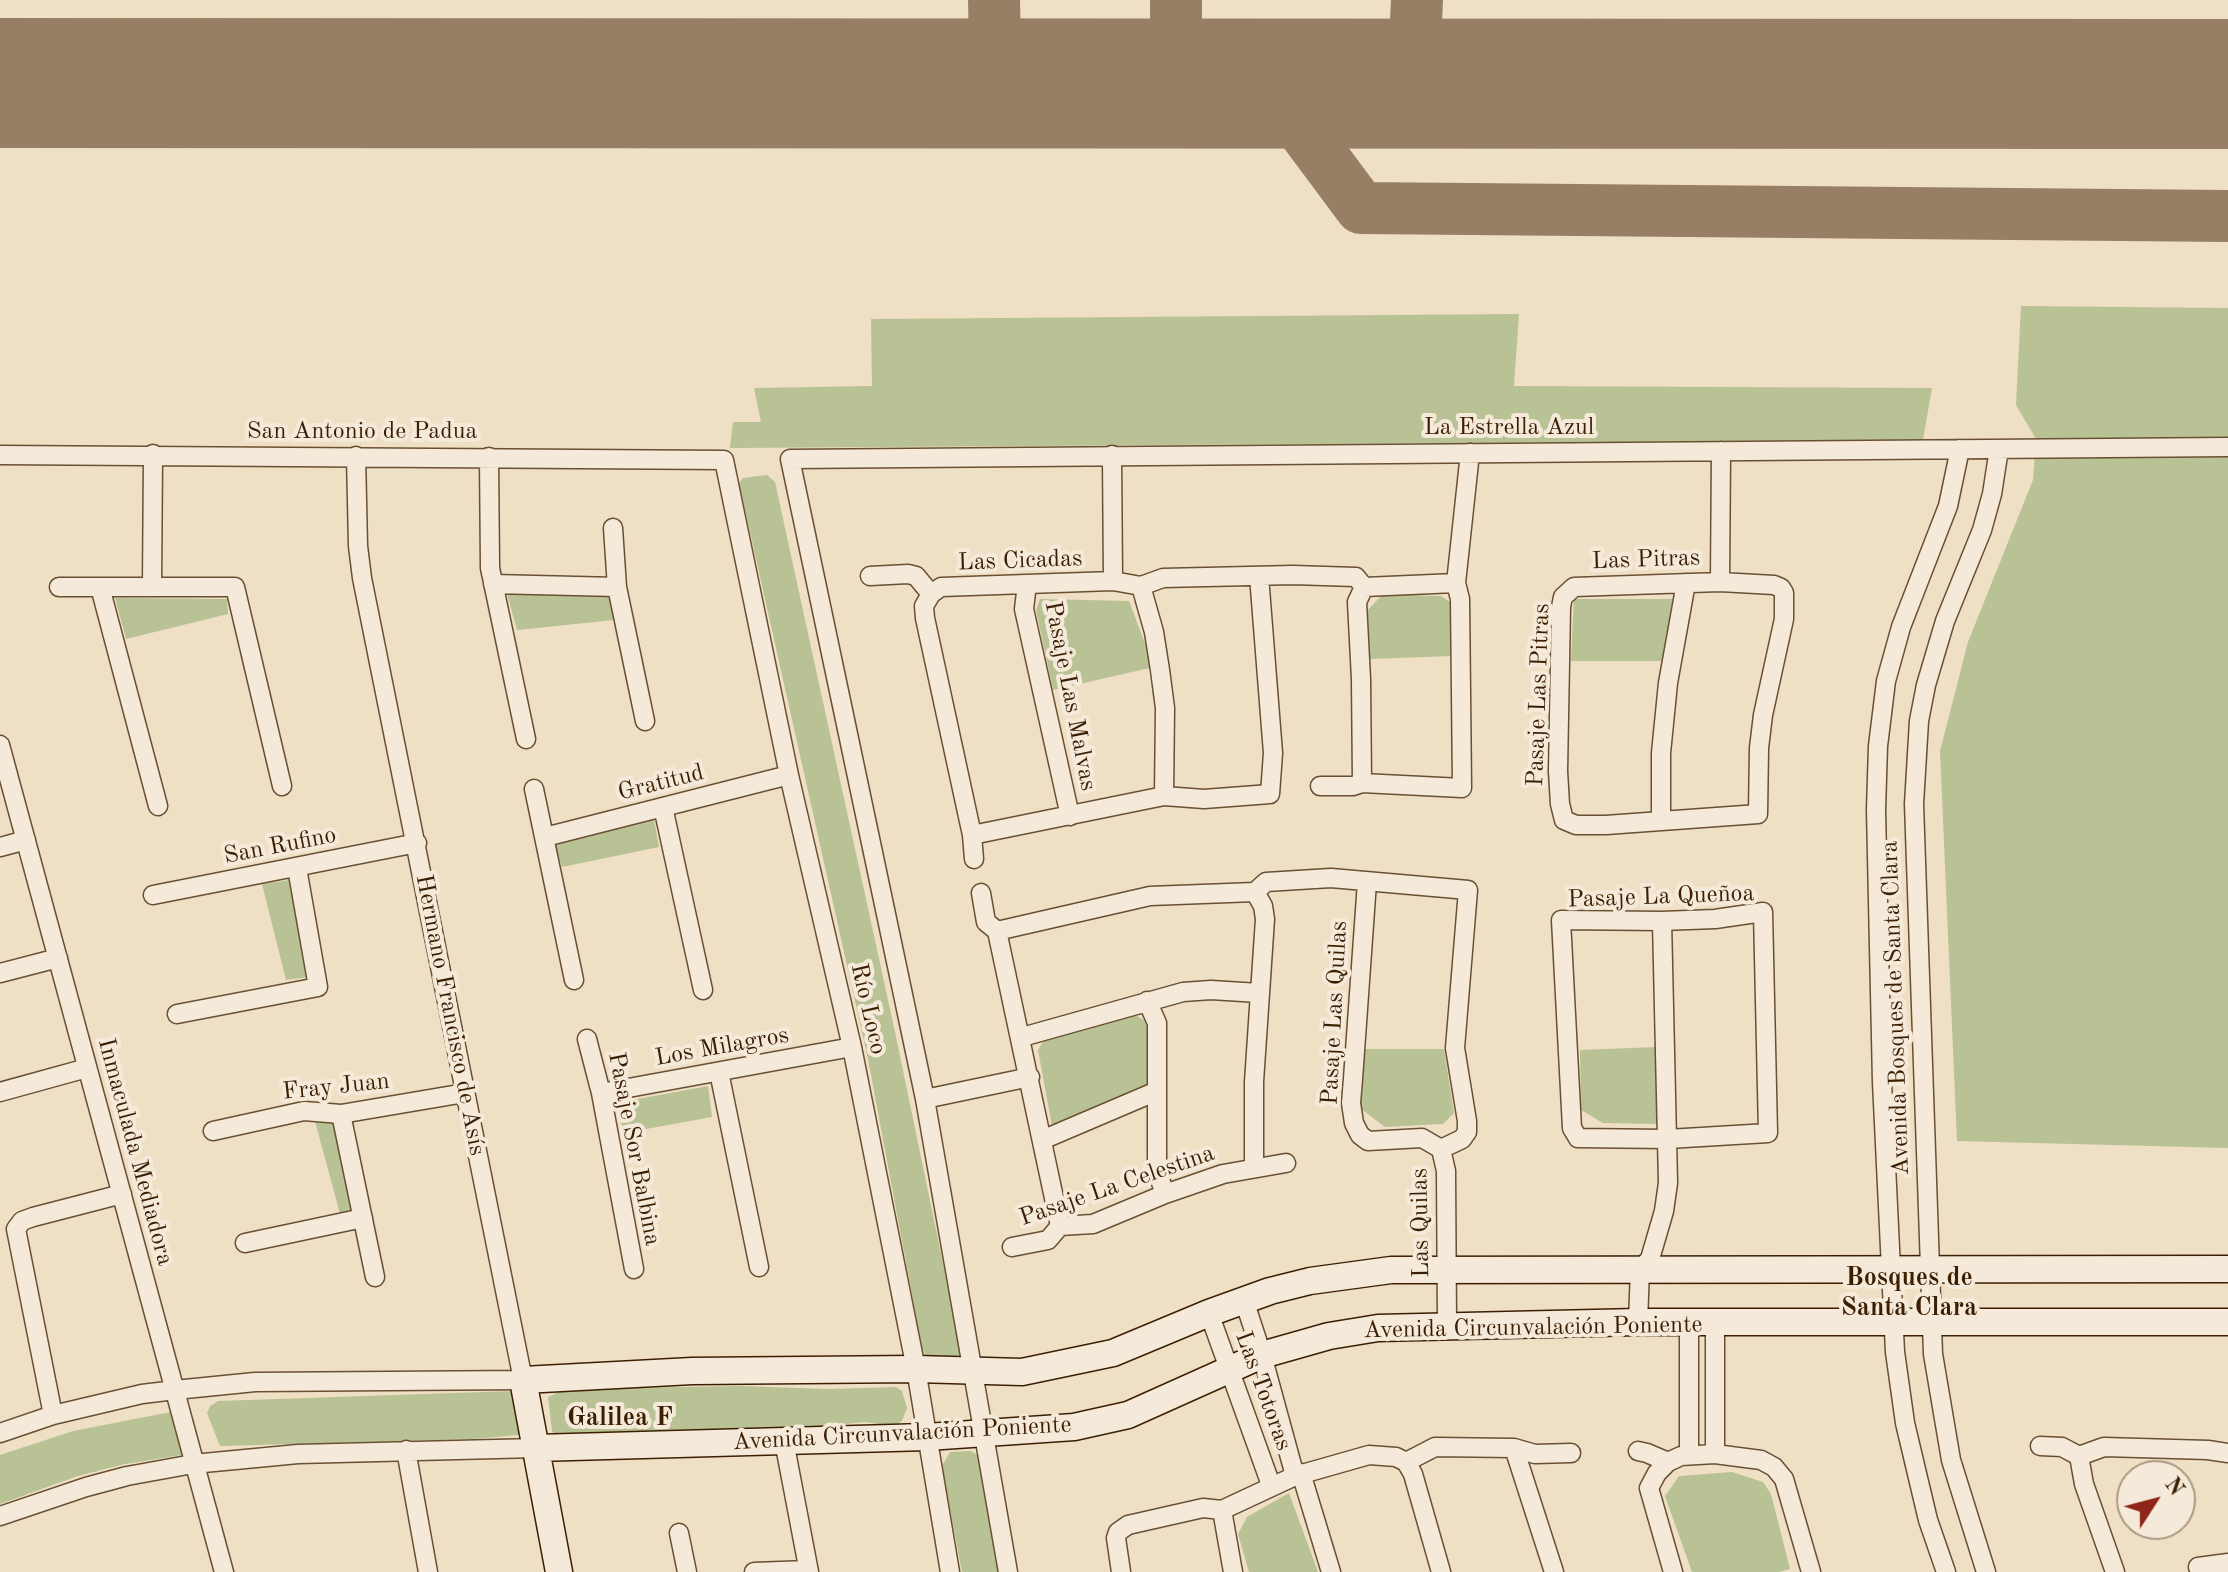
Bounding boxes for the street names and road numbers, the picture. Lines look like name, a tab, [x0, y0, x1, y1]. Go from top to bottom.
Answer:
street label: La Estrella Azul	[1424, 414, 1594, 442]
street label: San Antonio de Padua	[247, 418, 477, 446]
street label: Las Cicadas	[957, 544, 1083, 578]
street label: Las Pitras	[1591, 544, 1701, 576]
street label: Pasaje Las Malvas	[1037, 599, 1103, 793]
street label: Pasaje Las Pitras	[1521, 603, 1557, 787]
street label: Gratitud	[615, 758, 707, 808]
street label: San Rufino	[221, 821, 339, 871]
street label: Avenida Bosques de Santa Clara	[1876, 840, 1916, 1176]
street label: Hermano Francisco de Asís	[409, 872, 491, 1158]
street label: Pasaje La Queñoa	[1567, 879, 1755, 915]
street label: Pasaje Las Quilas	[1316, 920, 1354, 1106]
street label: Río Loco	[844, 961, 892, 1057]
street label: Los Milagros	[653, 1021, 791, 1073]
street label: Inmaculada Mediadora	[91, 1035, 179, 1269]
street label: Pasaje Sor Balbina	[601, 1050, 667, 1248]
street label: Fray Juan	[281, 1067, 391, 1107]
street label: Pasaje La Celestina	[1016, 1139, 1218, 1233]
street label: Las Quilas	[1406, 1168, 1436, 1278]
street label: Avenida Circunvalación Poniente	[1363, 1311, 1703, 1345]
street label: Las Totoras	[1228, 1327, 1298, 1455]
street label: Avenida Circunvalación Poniente	[732, 1411, 1072, 1457]

